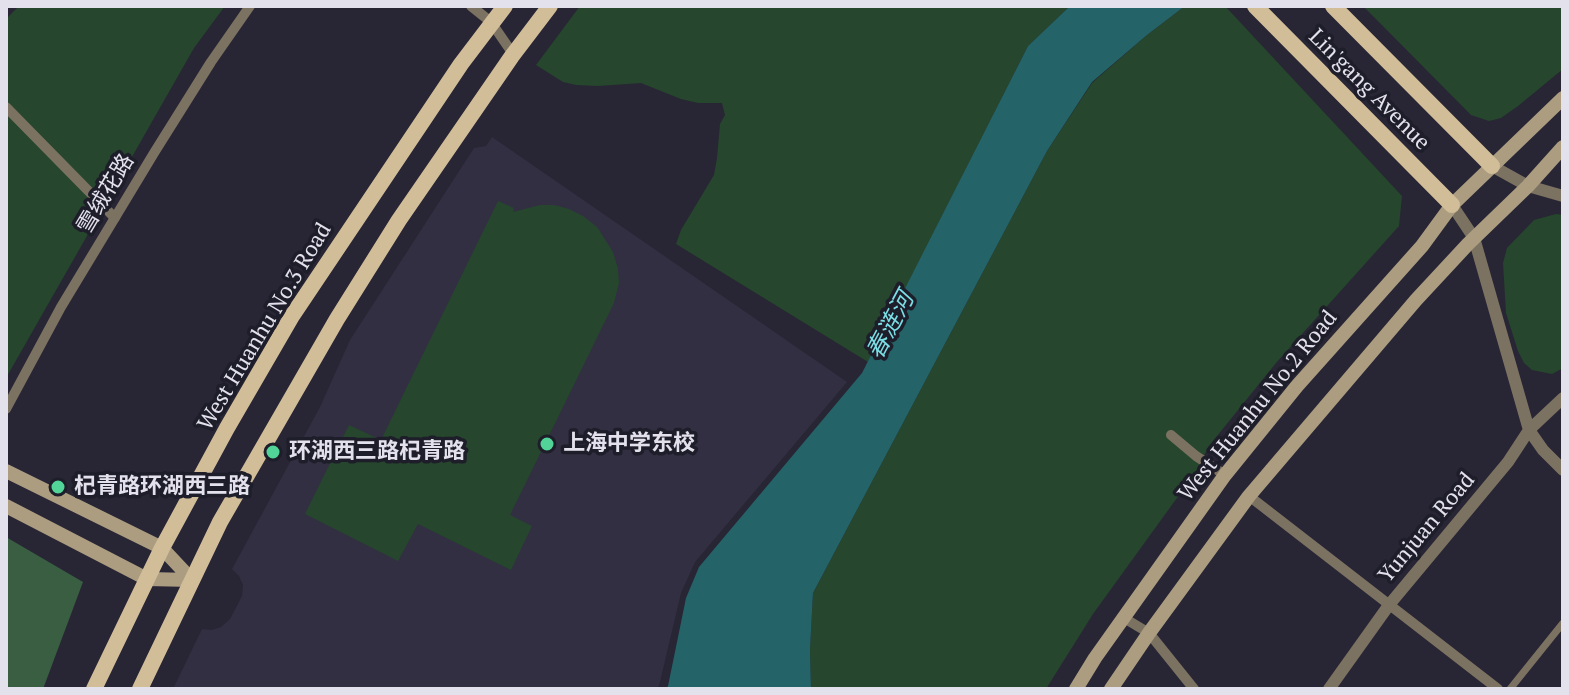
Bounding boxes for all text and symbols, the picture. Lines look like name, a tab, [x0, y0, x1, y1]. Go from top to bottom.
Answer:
street label: Lin'gang Avenue	[1303, 24, 1435, 156]
street label: 雪绒花路	[72, 149, 140, 239]
street label: West Huanhu No.3 Road	[193, 218, 337, 436]
water label: 春涟河	[861, 287, 921, 365]
street label: West Huanhu No.2 Road	[1173, 305, 1343, 507]
place label: 上海中学东校	[563, 431, 695, 457]
marker: 上海中学东校	[538, 435, 556, 453]
place label: 环湖西三路杞青路	[289, 439, 465, 465]
marker: 环湖西三路杞青路	[264, 443, 282, 461]
street label: Yunjuan Road	[1373, 468, 1481, 588]
place label: 杞青路环湖西三路	[74, 474, 250, 500]
marker: 杞青路环湖西三路	[49, 478, 67, 496]

